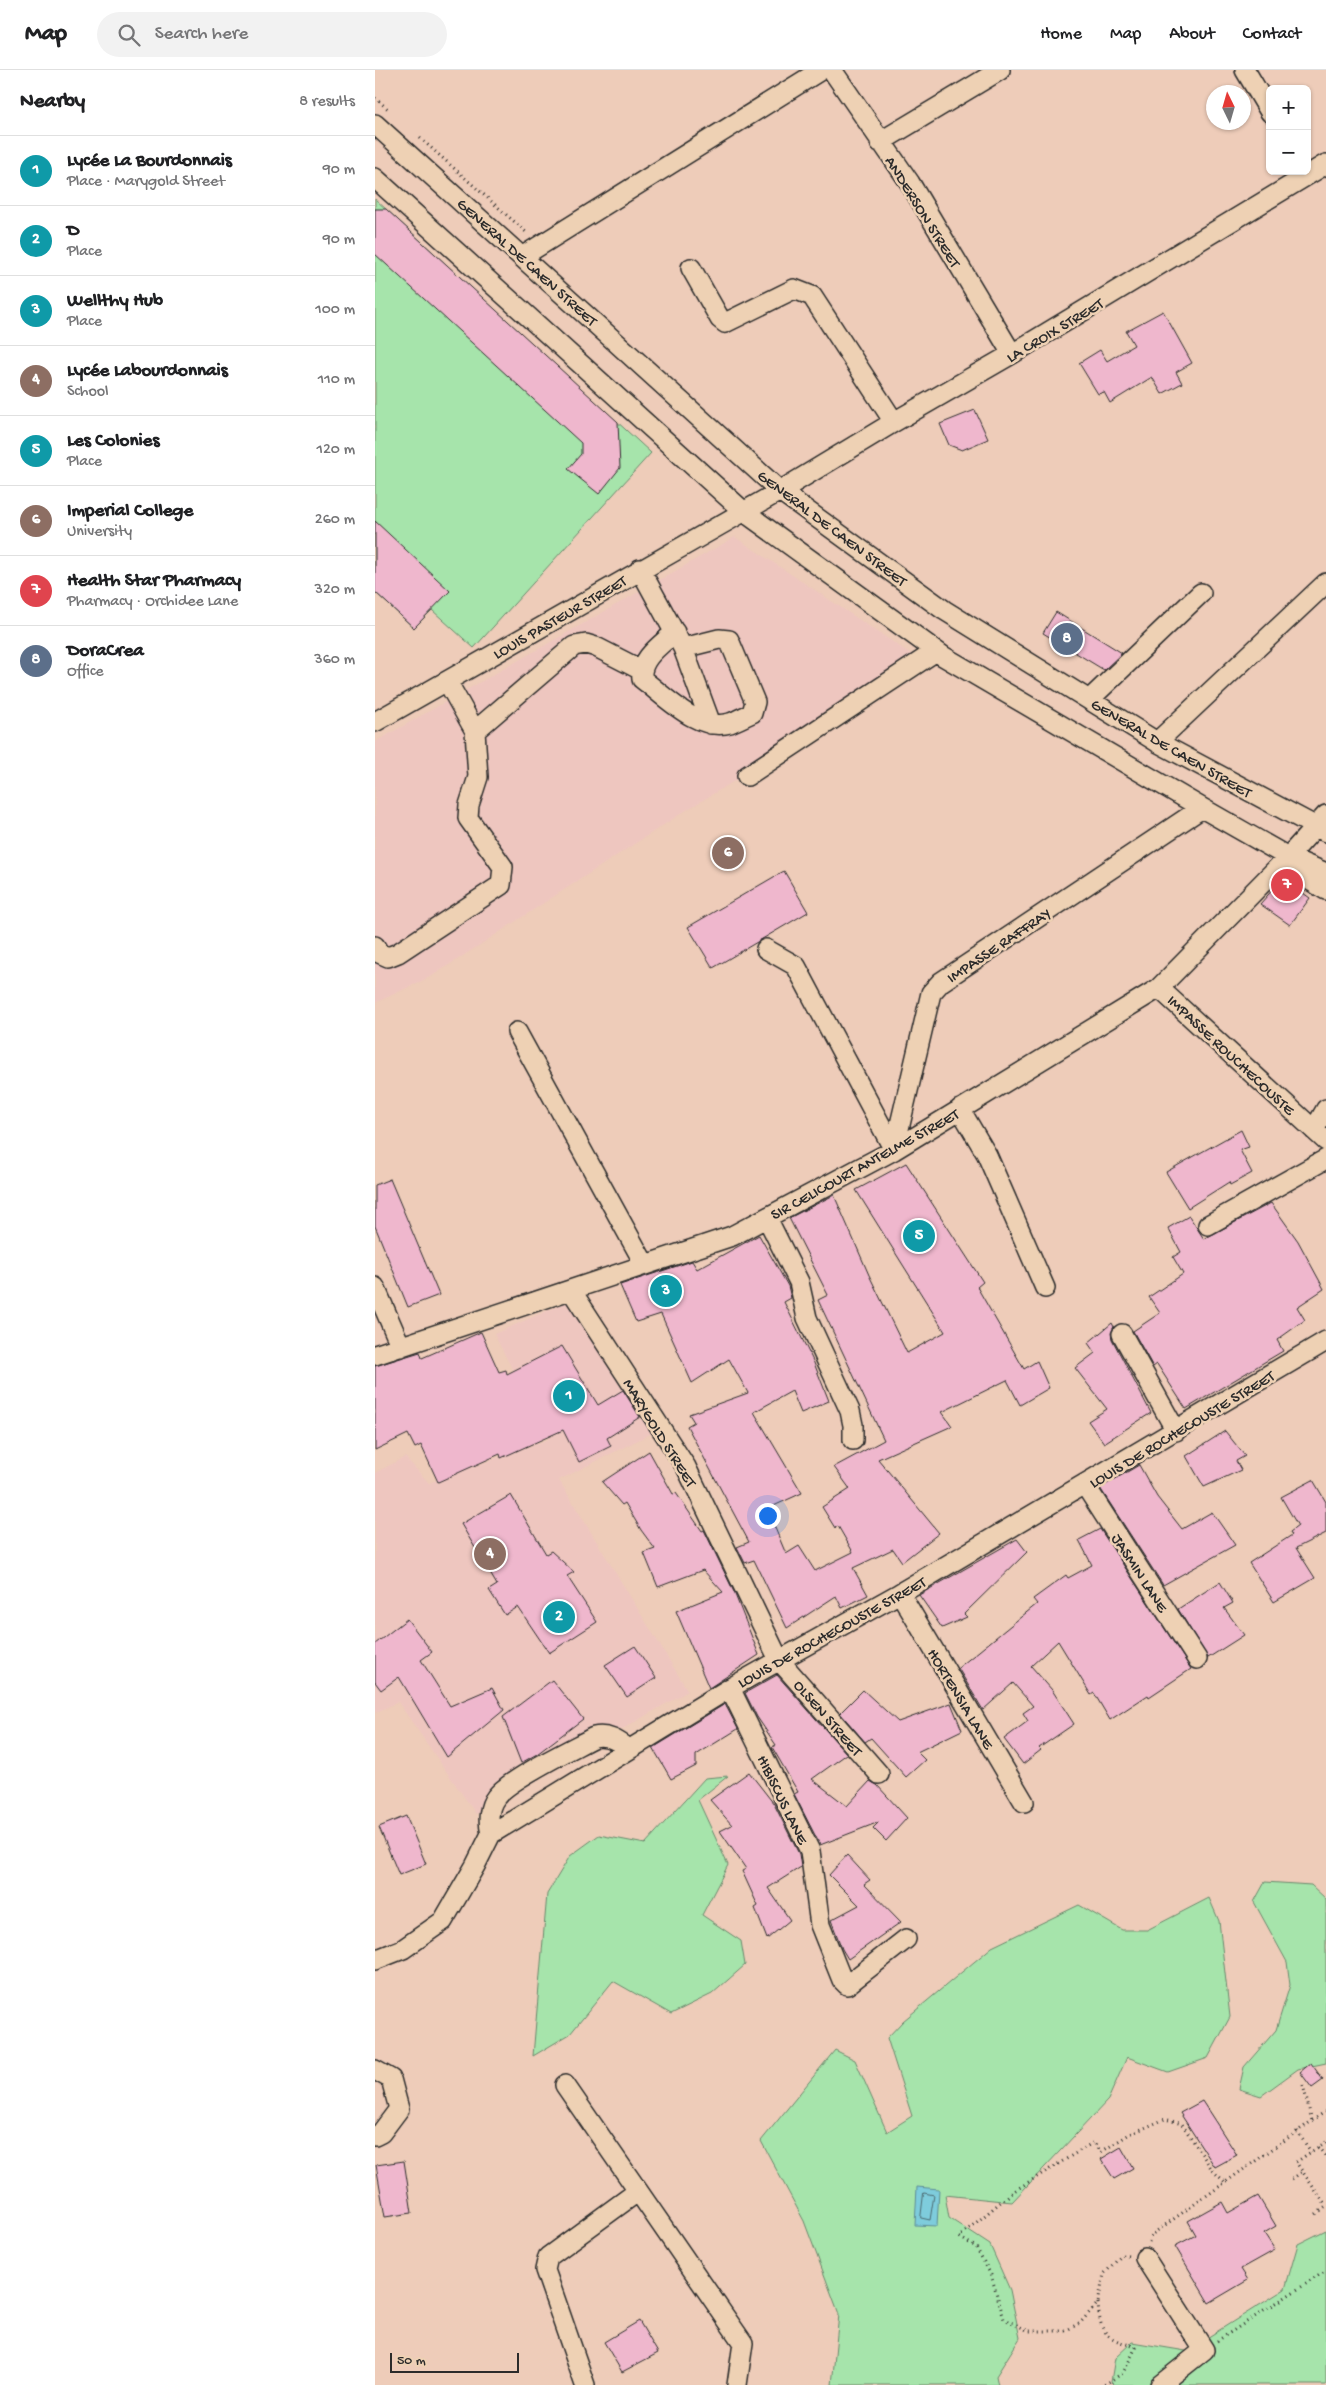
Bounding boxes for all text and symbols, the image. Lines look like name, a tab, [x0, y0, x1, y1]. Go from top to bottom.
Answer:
search box	[97, 12, 447, 57]
text: Map	[25, 20, 67, 49]
icon: search	[115, 21, 143, 49]
text: Search here	[155, 23, 248, 46]
text: Home	[1040, 24, 1082, 45]
text: Map	[1110, 24, 1141, 45]
text: About	[1169, 24, 1215, 45]
text: Contact	[1243, 24, 1301, 45]
north arrow	[1206, 85, 1251, 130]
map controls	[1266, 85, 1311, 175]
button: +	[1266, 85, 1311, 130]
text: Nearby	[20, 90, 85, 115]
text: 8 results	[299, 93, 355, 112]
button: −	[1266, 130, 1311, 175]
text: Lycée La Bourdonnais	[67, 150, 232, 173]
street label: ANDERSON STREET	[879, 154, 963, 273]
text: 1	[33, 161, 39, 180]
text: 90 m	[323, 161, 355, 180]
text: Place · Marygold Street	[67, 173, 225, 192]
street label: GENERAL DE CAEN STREET	[451, 195, 600, 332]
text: D	[67, 220, 79, 243]
text: 2	[32, 231, 40, 250]
text: 90 m	[323, 231, 355, 250]
text: Place	[67, 243, 102, 262]
text: Wellthy Hub	[67, 290, 163, 313]
street label: LA CROIX STREET	[1004, 295, 1109, 368]
text: 3	[32, 301, 40, 320]
text: 100 m	[315, 301, 355, 320]
text: Place	[67, 313, 102, 332]
text: Lycée Labourdonnais	[67, 360, 228, 383]
text: 4	[32, 371, 40, 390]
text: 110 m	[318, 371, 355, 390]
text: School	[67, 383, 109, 402]
text: Les Colonies	[67, 430, 159, 453]
text: 5	[32, 441, 40, 460]
text: 120 m	[316, 441, 355, 460]
text: Place	[67, 453, 102, 472]
street label: GENERAL DE CAEN STREET	[752, 467, 910, 593]
text: Imperial College	[67, 500, 193, 523]
text: 6	[32, 511, 40, 530]
text: 260 m	[315, 511, 355, 530]
text: University	[67, 523, 132, 542]
text: Health Star Pharmacy	[67, 570, 241, 593]
street label: LOUIS PASTEUR STREET	[491, 573, 632, 665]
text: 7	[32, 581, 40, 600]
text: 320 m	[315, 581, 355, 600]
text: Pharmacy · Orchidee Lane	[67, 593, 238, 612]
pin: 8	[1051, 620, 1083, 658]
text: DoraCrea	[67, 640, 144, 663]
text: 8	[32, 651, 40, 670]
text: 360 m	[314, 651, 355, 670]
text: Office	[67, 663, 104, 682]
street label: GENERAL DE CAEN STREET	[1086, 696, 1255, 804]
pin: 6	[712, 834, 744, 872]
pin: 7	[1271, 866, 1303, 904]
street label: IMPASSE RAFFRAY	[944, 905, 1056, 989]
street label: IMPASSE ROUCHECOUSTE	[1162, 992, 1298, 1121]
street label: SIR CELICOURT ANTELME STREET	[768, 1106, 964, 1226]
pin: 5	[903, 1217, 935, 1255]
pin: 3	[650, 1272, 682, 1310]
street label: LOUIS DE ROCHECOUSTE STREET	[1087, 1368, 1280, 1494]
street label: MARYGOLD STREET	[617, 1376, 699, 1492]
pin: 1	[553, 1377, 585, 1415]
your location	[755, 1503, 781, 1529]
street label: JASMIN LANE	[1106, 1531, 1171, 1618]
pin: 4	[474, 1535, 506, 1573]
street label: LOUIS DE ROCHECOUSTE STREET	[735, 1574, 931, 1694]
pin: 2	[543, 1598, 575, 1636]
street label: HORTENSIA LANE	[922, 1646, 997, 1754]
street label: OLSEN STREET	[788, 1677, 865, 1762]
street label: HIBISCUS LANE	[751, 1753, 811, 1849]
scale bar	[390, 2350, 519, 2373]
text: 50 m	[397, 2353, 426, 2370]

